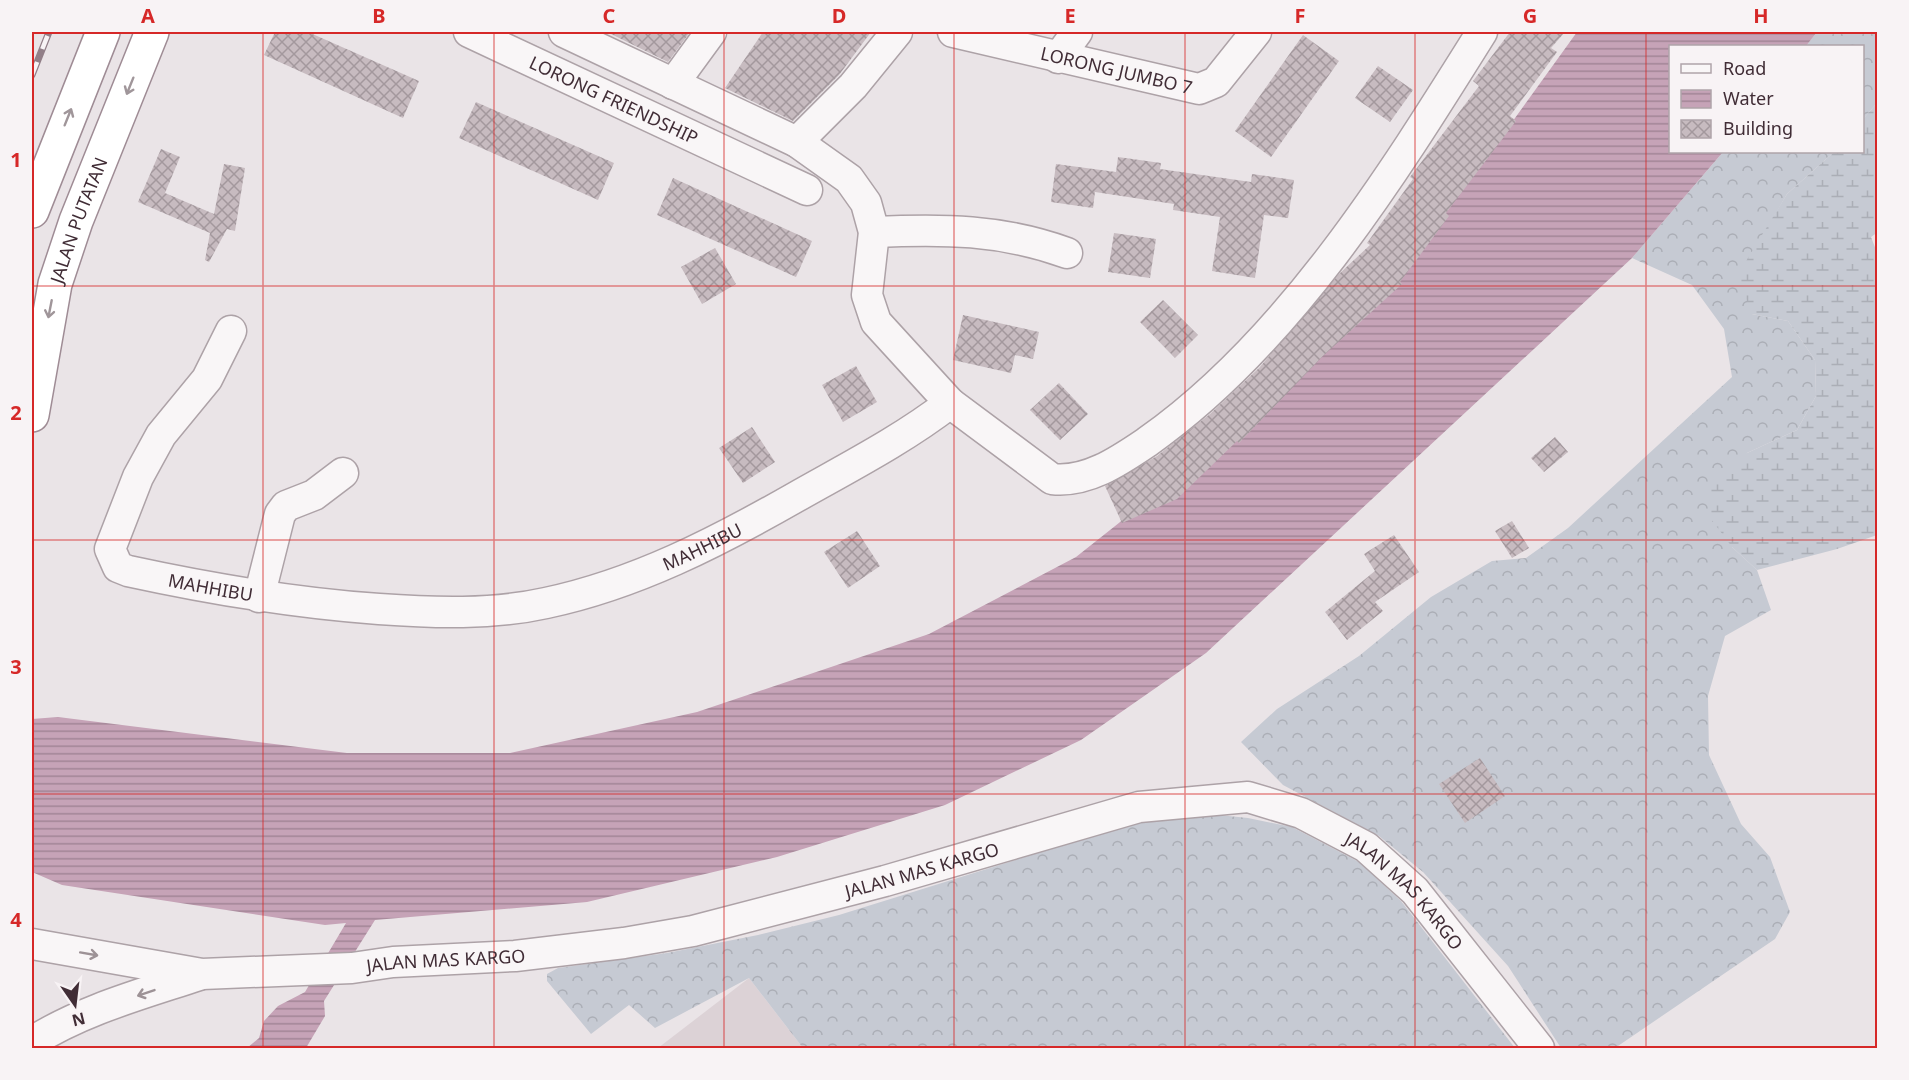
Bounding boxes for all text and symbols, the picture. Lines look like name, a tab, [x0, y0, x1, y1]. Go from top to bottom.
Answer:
text: A	[141, 2, 155, 29]
text: B	[372, 2, 386, 29]
text: C	[603, 2, 616, 29]
text: D	[832, 2, 846, 29]
text: E	[1064, 2, 1076, 29]
text: F	[1295, 2, 1305, 29]
text: G	[1523, 2, 1537, 29]
text: H	[1753, 2, 1769, 29]
street label: LORONG JUMBO 7	[1038, 41, 1195, 99]
legend	[1669, 45, 1864, 153]
street label: LORONG FRIENDSHIP	[526, 50, 702, 150]
text: Road	[1723, 56, 1766, 80]
one-way arrow	[124, 76, 135, 95]
text: Water	[1723, 86, 1774, 110]
one-way arrow	[64, 109, 75, 127]
text: Building	[1723, 116, 1793, 140]
text: 1	[10, 146, 22, 173]
street label: JALAN PUTATAN	[43, 153, 112, 288]
one-way arrow	[44, 298, 55, 318]
text: 2	[10, 399, 22, 426]
street label: MAHHIBU	[659, 517, 746, 576]
street label: MAHHIBU	[166, 568, 255, 606]
text: 3	[10, 653, 22, 680]
street label: JALAN MAS KARGO	[1339, 825, 1469, 955]
street label: JALAN MAS KARGO	[840, 836, 1002, 903]
text: 4	[10, 906, 22, 933]
street label: JALAN MAS KARGO	[363, 943, 527, 978]
one-way arrow	[79, 949, 98, 960]
north arrow	[45, 975, 105, 1035]
one-way arrow	[137, 988, 156, 999]
text: N	[70, 1007, 88, 1032]

